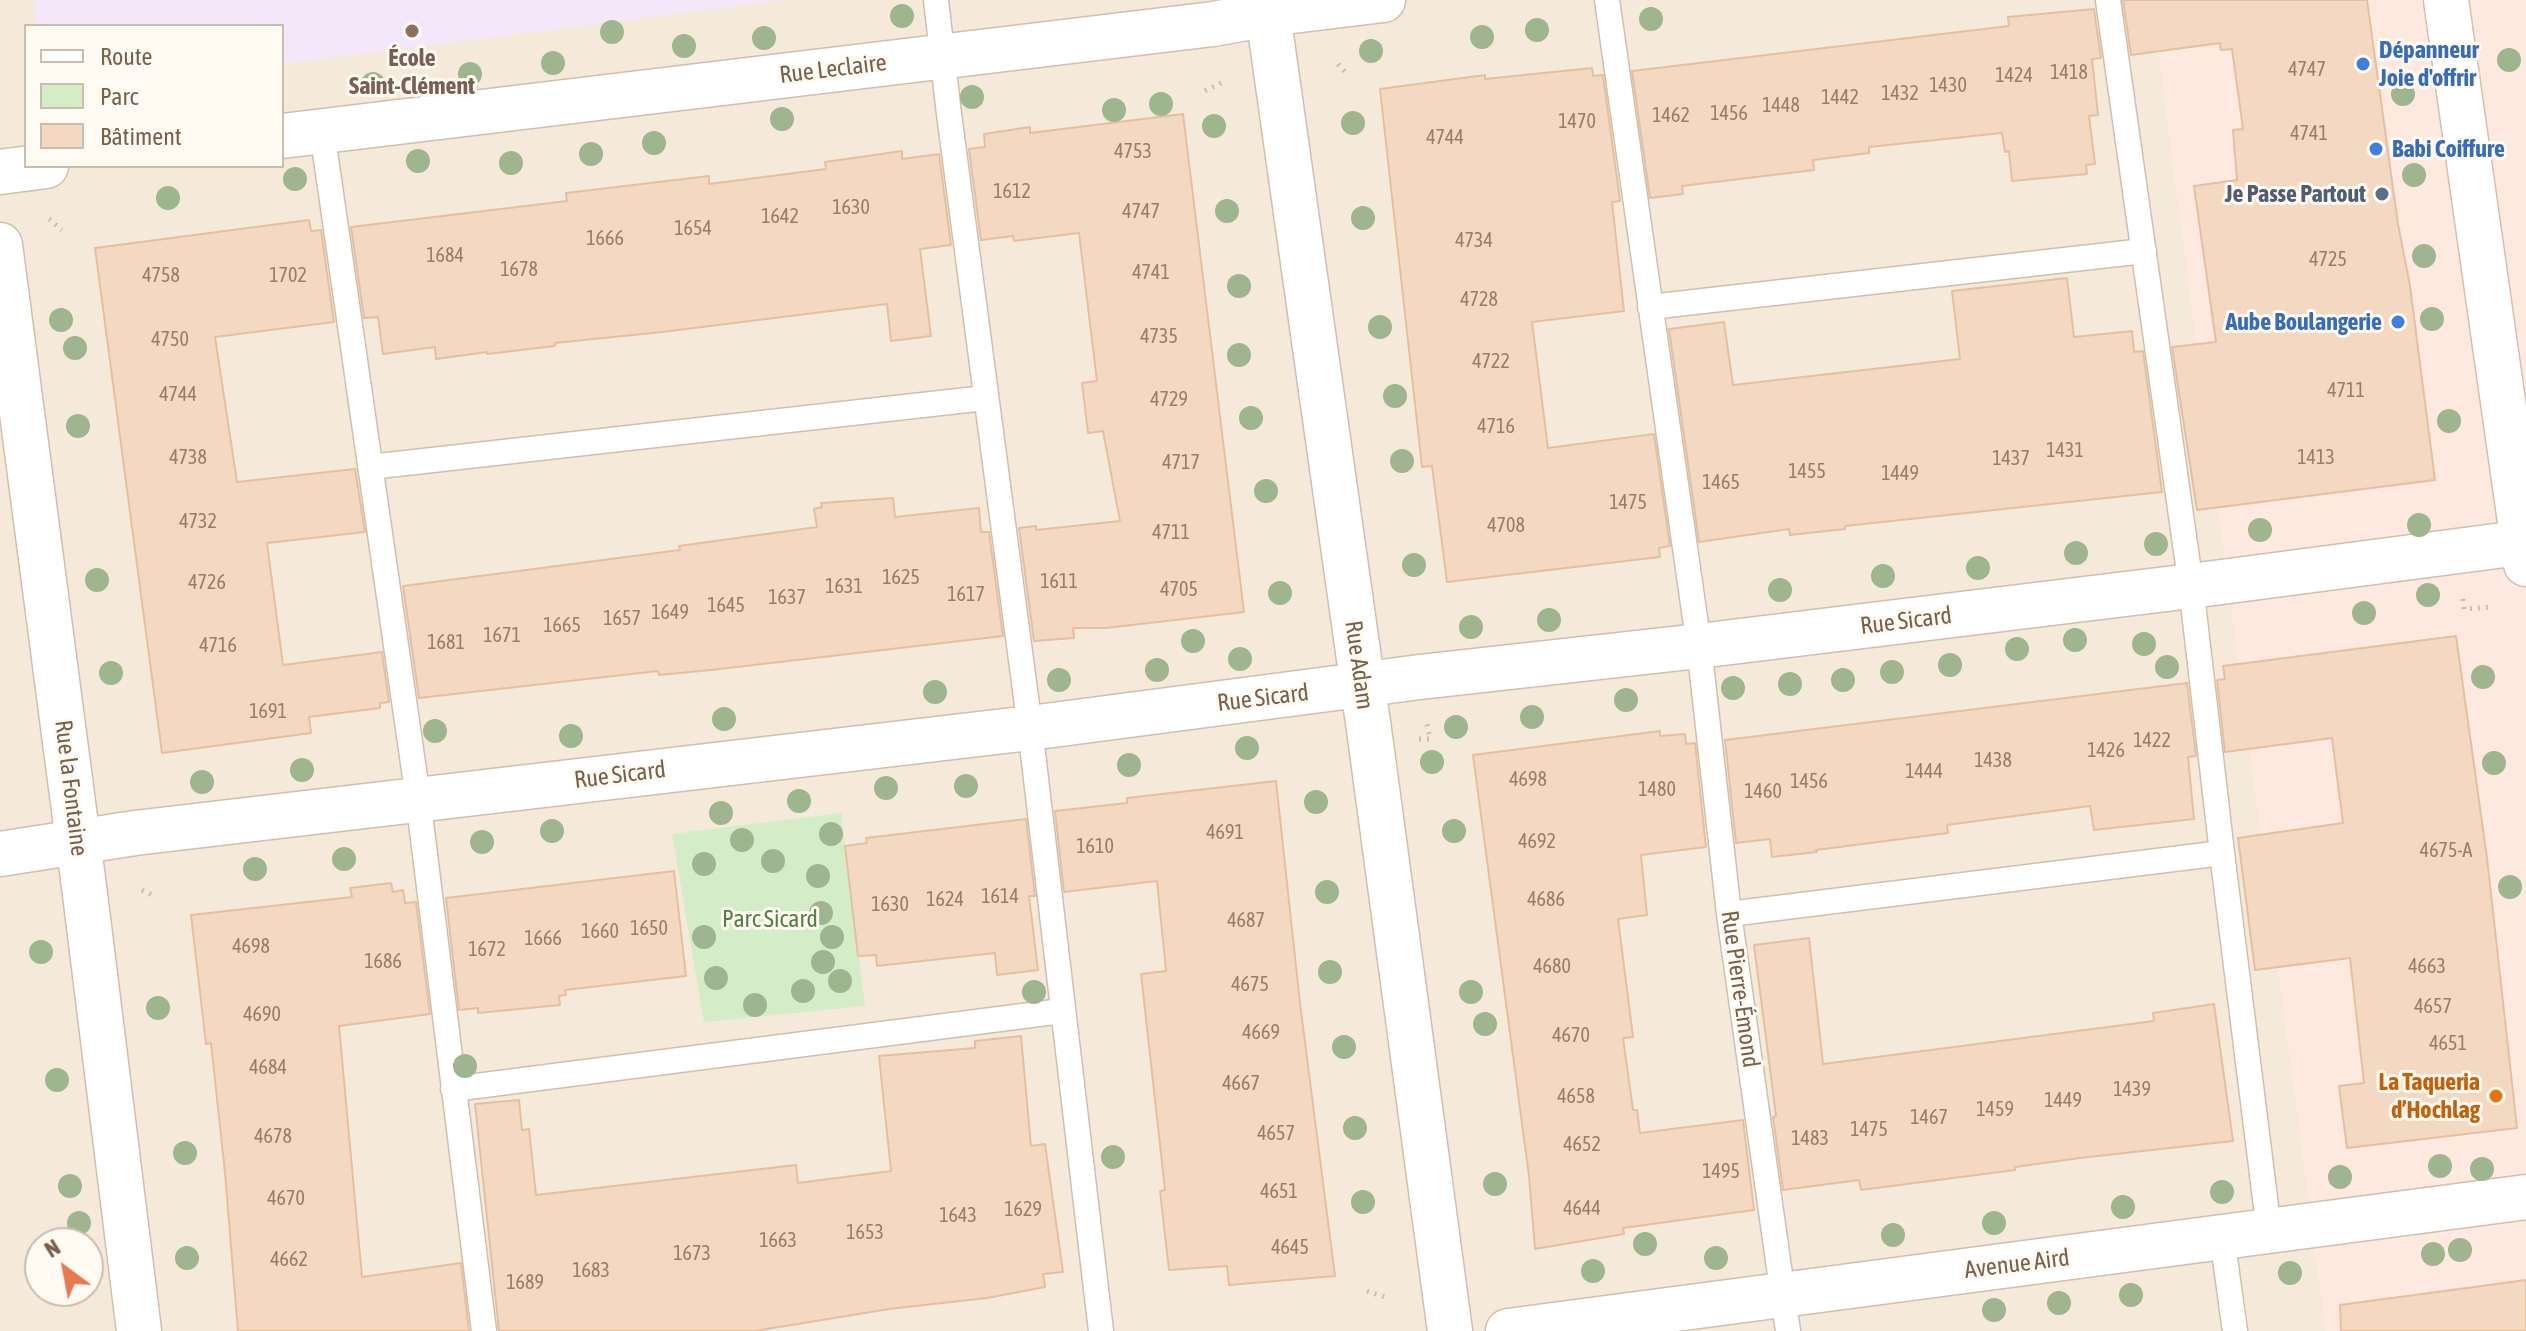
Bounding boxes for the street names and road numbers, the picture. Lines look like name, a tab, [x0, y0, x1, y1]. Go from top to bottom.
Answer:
street label: Rue Leclaire	[778, 48, 888, 90]
street label: Rue Sicard	[1859, 601, 1953, 641]
street label: Rue Adam	[1339, 619, 1379, 711]
street label: Rue Sicard	[1216, 678, 1310, 718]
street label: Rue la Fontaine	[48, 718, 94, 858]
street label: Rue Sicard	[573, 755, 667, 795]
street label: Rue Pierre-Émond	[1715, 909, 1765, 1069]
street label: Avenue Aird	[1963, 1243, 2071, 1285]

